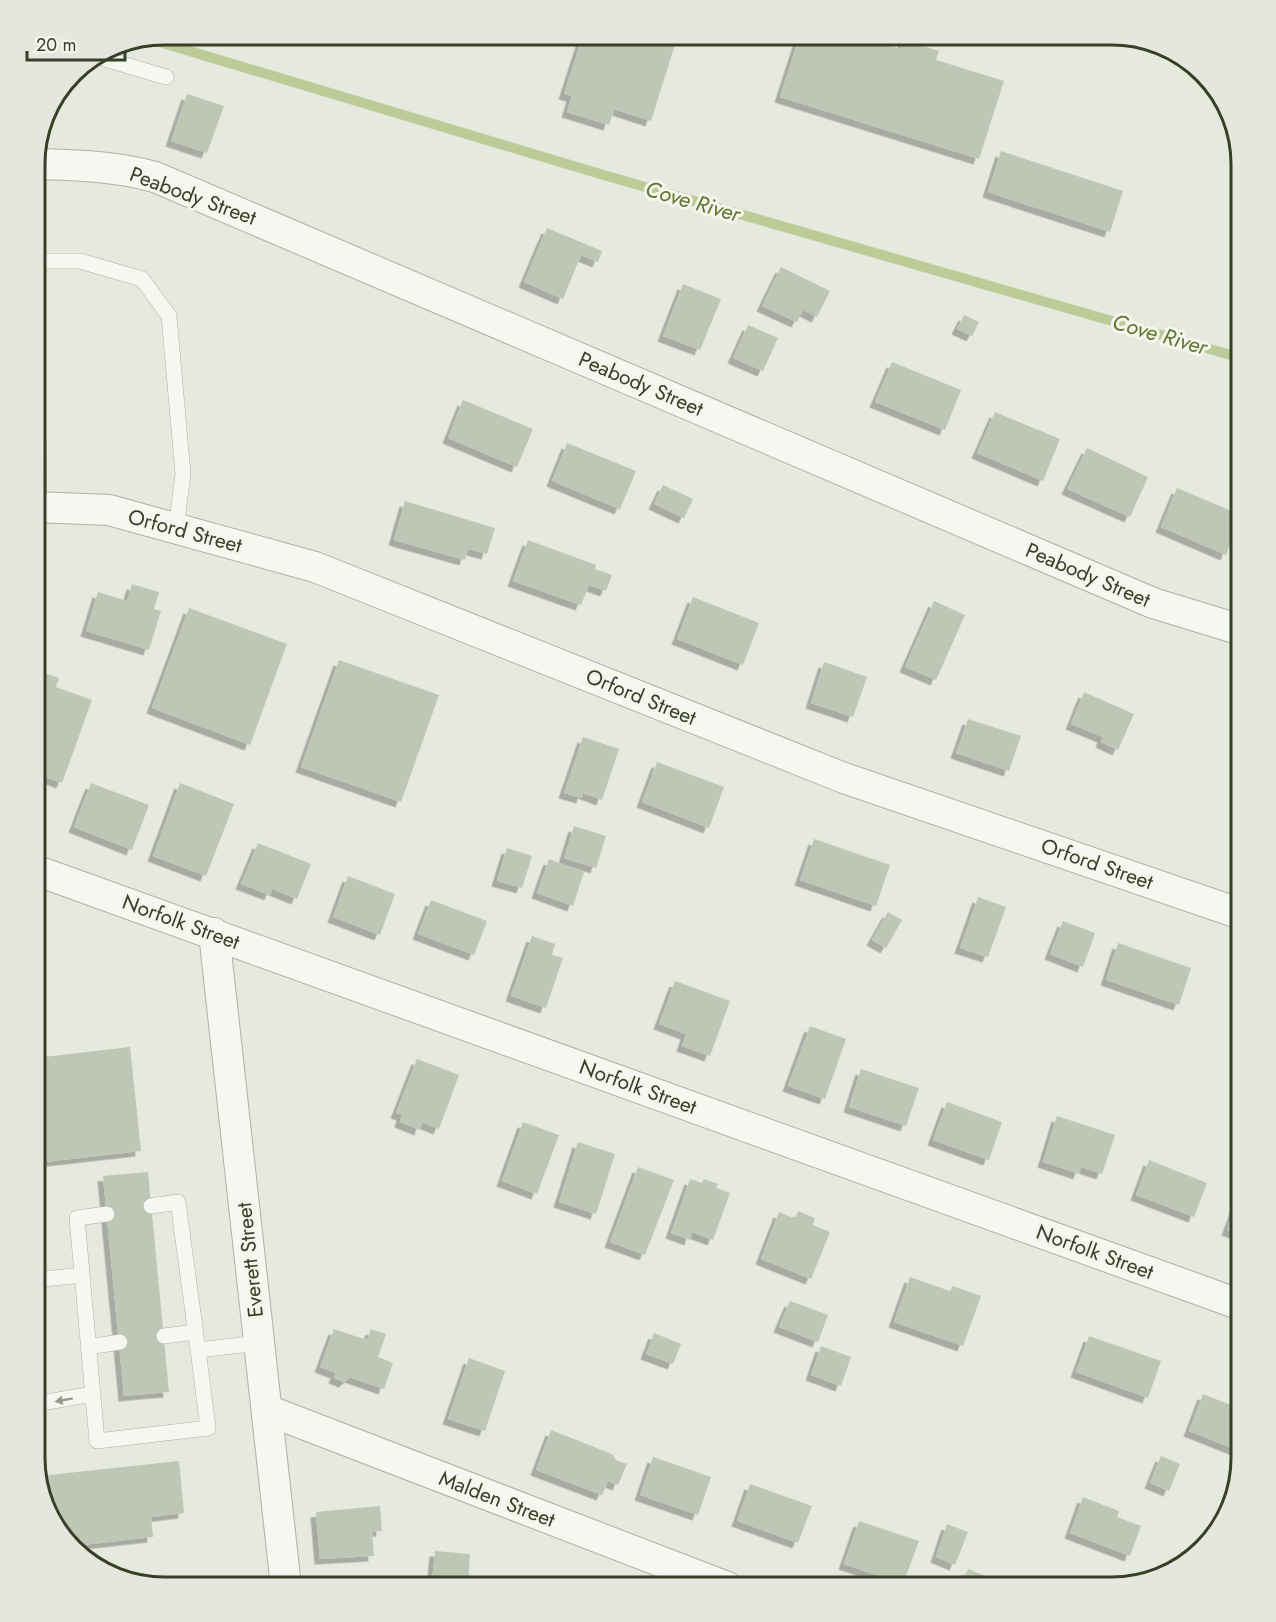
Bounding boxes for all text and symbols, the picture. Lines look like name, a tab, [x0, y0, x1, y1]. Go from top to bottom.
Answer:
scale bar	[27, 24, 124, 62]
text: 20 m	[36, 32, 76, 58]
street label: Peabody Street	[125, 159, 261, 233]
water label: Cove River	[642, 172, 746, 230]
water label: Cove River	[1109, 305, 1213, 363]
street label: Peabody Street	[574, 344, 708, 424]
street label: Orford Street	[125, 501, 245, 561]
street label: Peabody Street	[1021, 535, 1155, 615]
street label: Orford Street	[581, 661, 701, 733]
street label: Orford Street	[1037, 831, 1157, 897]
street label: Norfolk Street	[118, 887, 244, 957]
street label: Norfolk Street	[575, 1052, 701, 1122]
street label: Everett Street	[229, 1201, 271, 1319]
street label: Norfolk Street	[1032, 1217, 1158, 1287]
one-way arrow	[54, 1395, 73, 1404]
street label: Malden Street	[435, 1463, 559, 1535]

